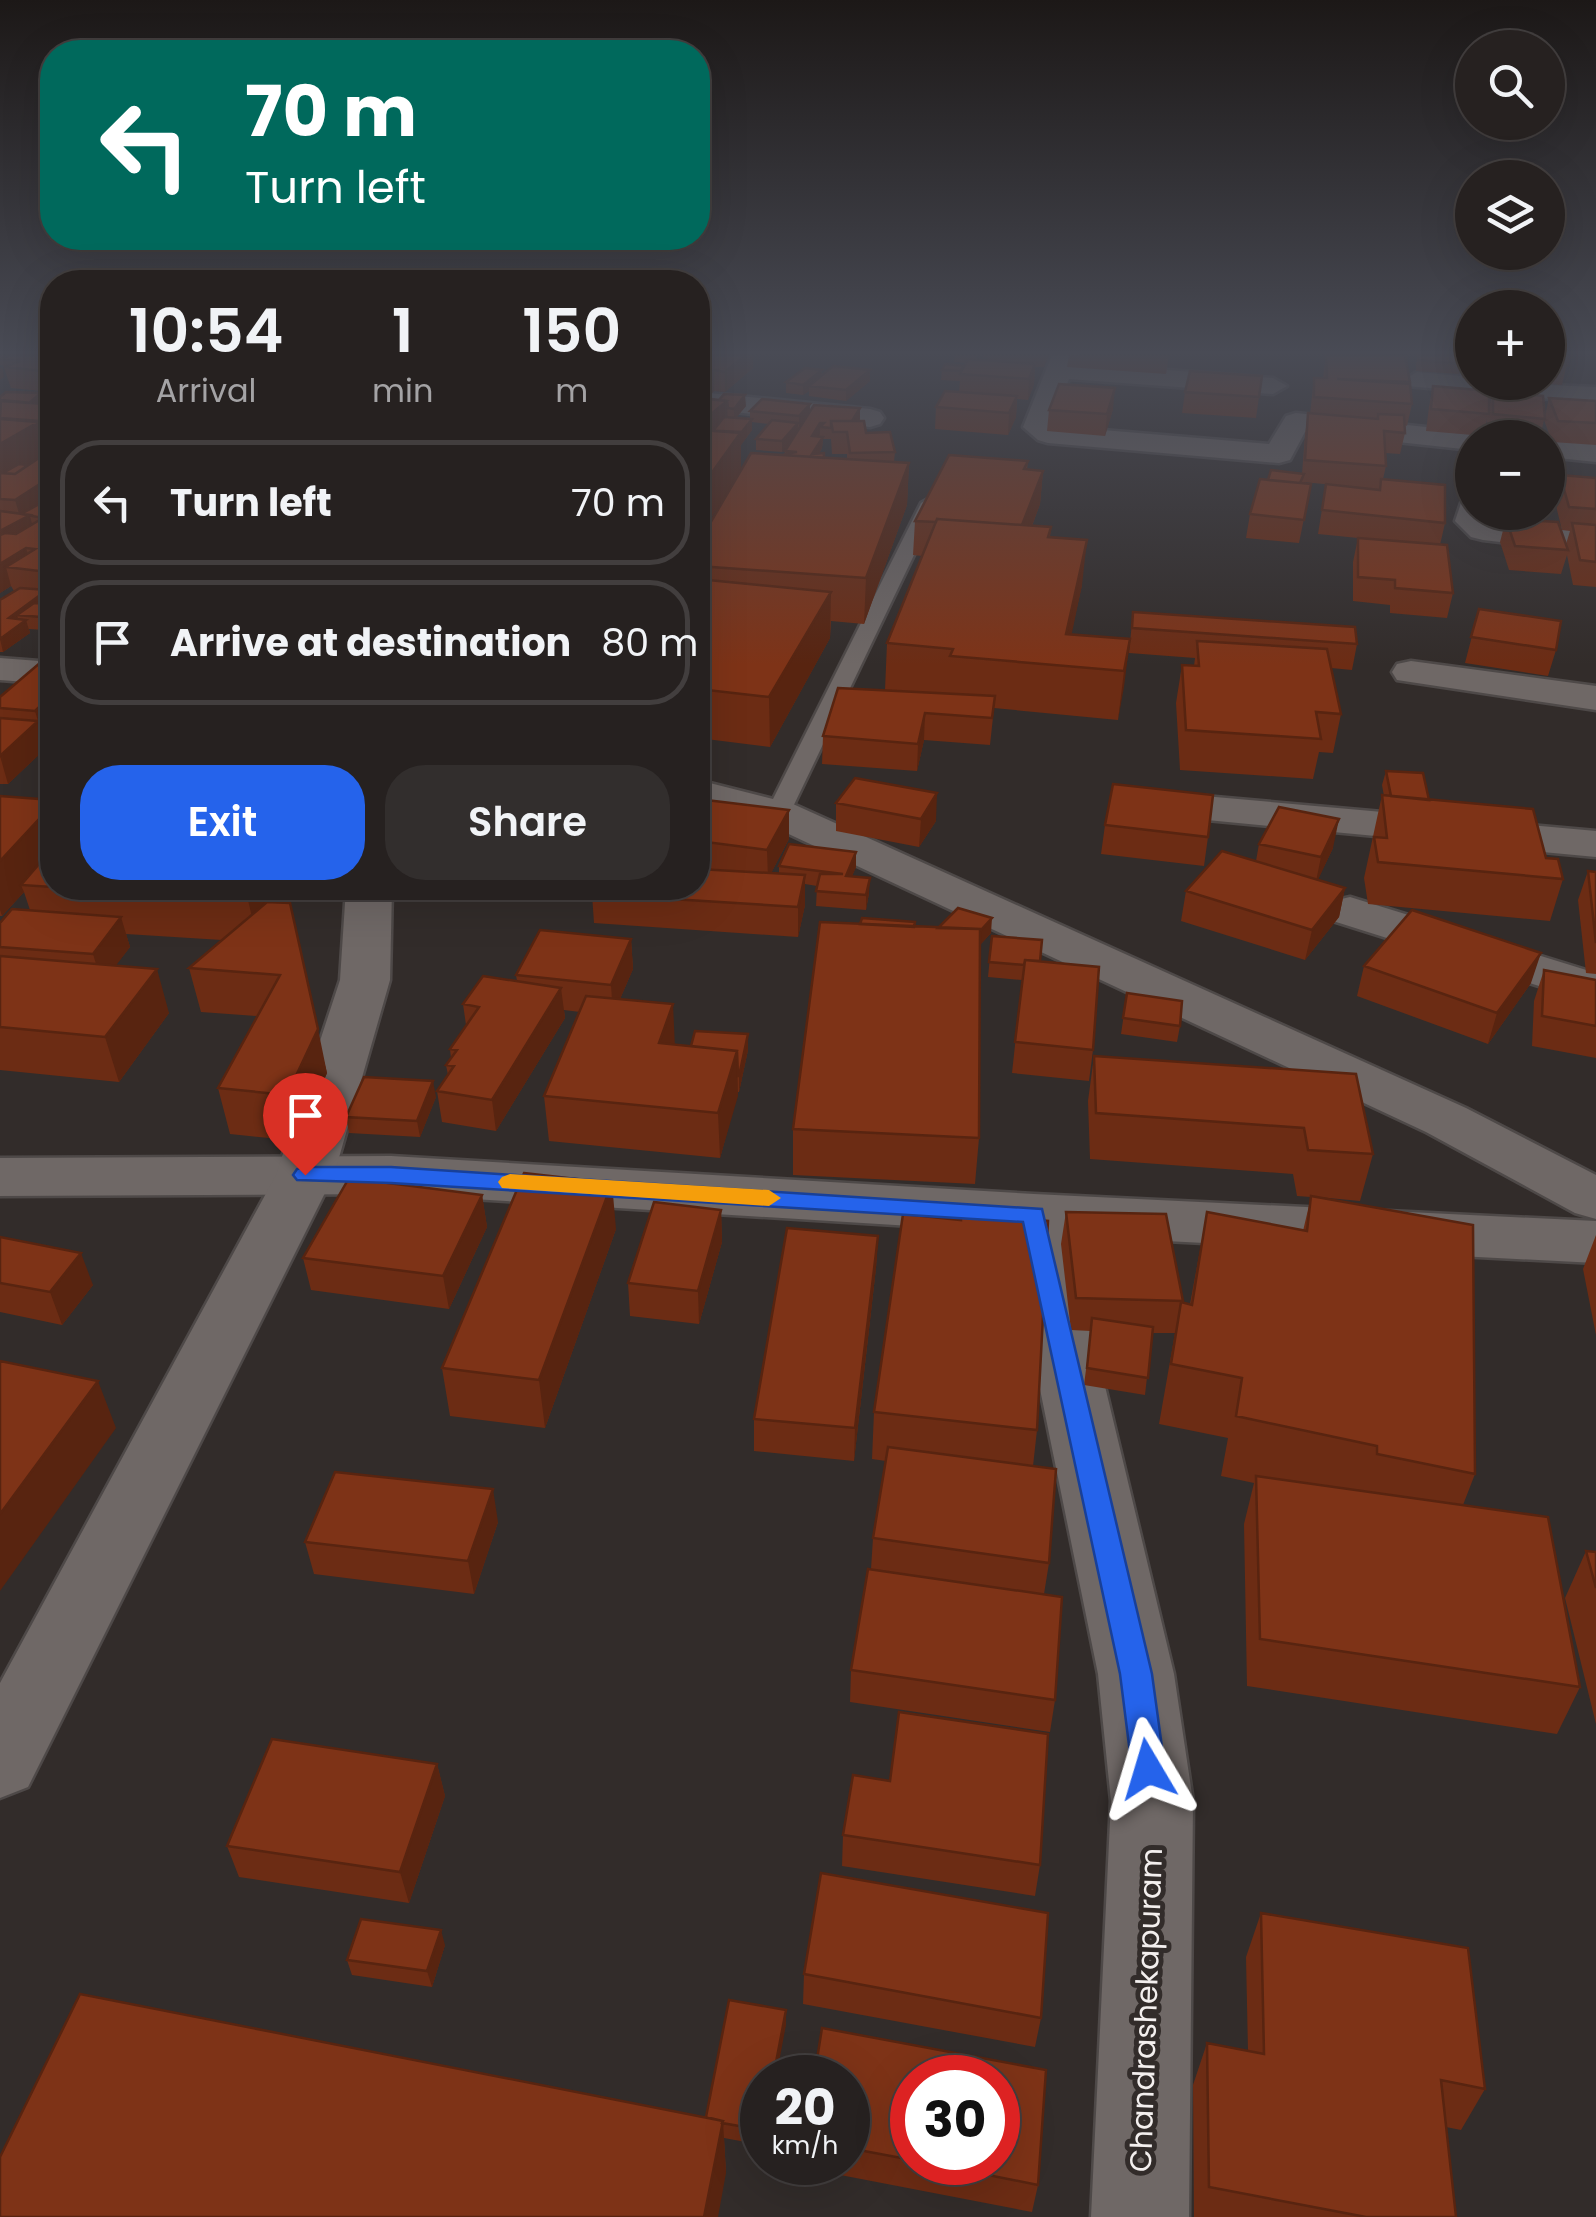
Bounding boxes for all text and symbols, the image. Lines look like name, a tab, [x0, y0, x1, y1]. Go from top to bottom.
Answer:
map controls	[1455, 30, 1565, 530]
button: search	[1455, 30, 1565, 140]
text: 70 m	[245, 62, 417, 161]
icon: left	[80, 80, 210, 210]
text: Turn left	[245, 156, 426, 219]
button: layers	[1455, 160, 1565, 270]
text: 10:54	[129, 289, 283, 373]
text: 1	[392, 289, 414, 373]
text: 150	[522, 289, 621, 373]
button: +	[1455, 290, 1565, 400]
text: Arrival	[156, 368, 256, 413]
text: min	[372, 368, 433, 413]
text: m	[555, 368, 588, 413]
button: −	[1455, 420, 1565, 530]
icon: left	[85, 475, 140, 530]
text: Turn left	[170, 476, 332, 529]
text: 70 m	[571, 476, 665, 529]
icon: arrive	[85, 615, 140, 670]
text: Arrive at destination	[170, 616, 571, 669]
text: 80 m	[601, 616, 698, 669]
button: Exit	[80, 765, 365, 880]
button: Share	[385, 765, 670, 880]
pin	[263, 1073, 348, 1176]
icon: arrive	[278, 1088, 333, 1143]
position arrow	[1096, 1717, 1200, 1821]
street label: Chandrashekapuram	[1119, 1847, 1173, 2173]
speed limit sign: 30	[890, 2055, 1020, 2185]
text: 20	[774, 2072, 836, 2143]
text: km/h	[772, 2128, 838, 2163]

